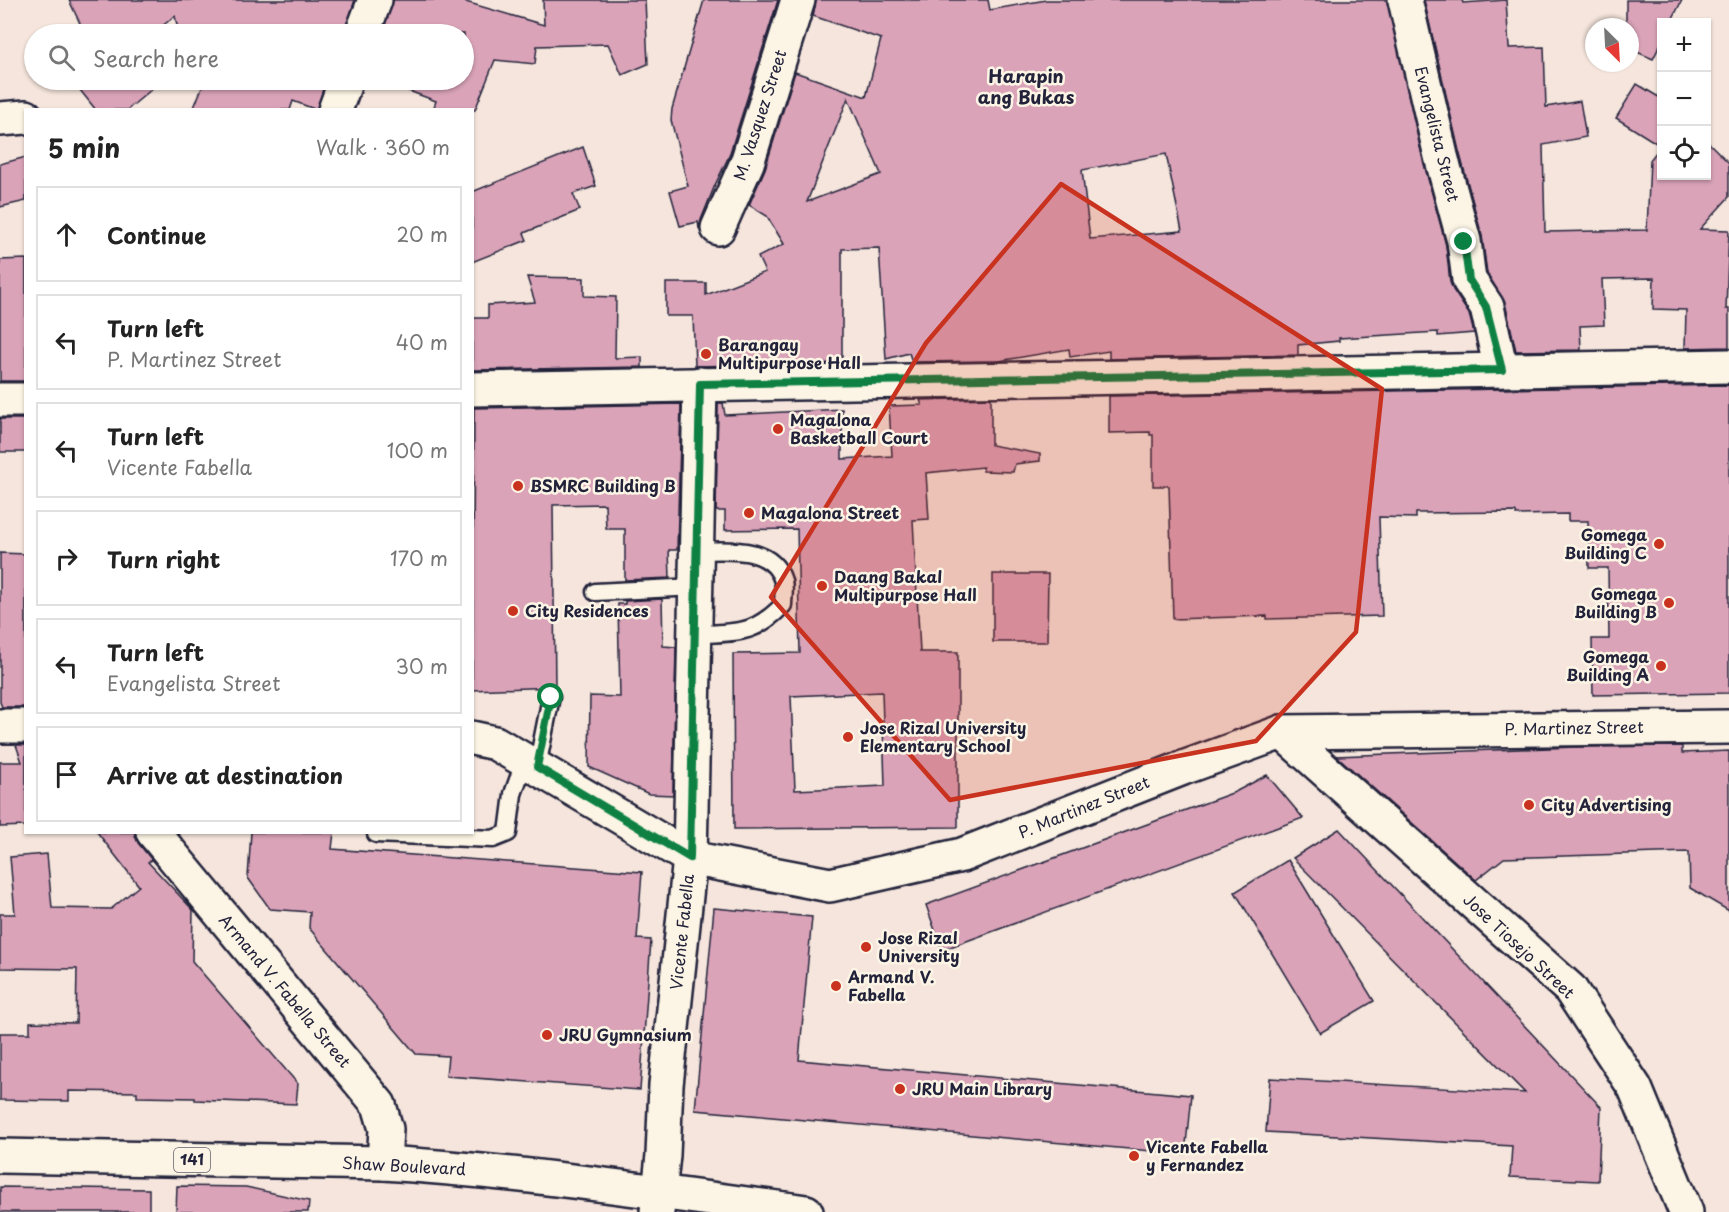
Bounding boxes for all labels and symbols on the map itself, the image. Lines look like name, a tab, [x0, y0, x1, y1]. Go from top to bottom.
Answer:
north arrow	[1585, 18, 1639, 72]
street label: M. Vasquez Street	[727, 46, 792, 183]
district label: Harapin ang Bukas	[978, 62, 1075, 110]
street label: Evangelista Street	[1410, 64, 1467, 204]
route end	[1450, 228, 1476, 254]
place label: Barangay Multipurpose Hall	[718, 332, 861, 374]
marker: Barangay Multipurpose Hall	[699, 347, 713, 361]
place label: Magalona Basketball Court	[790, 407, 929, 449]
marker: Magalona Basketball Court	[771, 422, 785, 436]
place label: BSMRC Building B	[530, 473, 676, 497]
marker: BSMRC Building B	[511, 479, 525, 493]
place label: Magalona Street	[761, 500, 899, 524]
marker: Magalona Street	[742, 506, 756, 520]
place label: Gomega Building C	[1564, 522, 1647, 564]
marker: Gomega Building C	[1652, 537, 1666, 551]
place label: Daang Bakal Multipurpose Hall	[834, 564, 977, 606]
marker: Daang Bakal Multipurpose Hall	[815, 579, 829, 593]
place label: Gomega Building B	[1574, 581, 1657, 623]
marker: Gomega Building B	[1662, 596, 1676, 610]
place label: City Residences	[525, 598, 649, 622]
marker: City Residences	[506, 604, 520, 618]
place label: Gomega Building A	[1566, 644, 1649, 686]
marker: Gomega Building A	[1654, 659, 1668, 673]
route start	[537, 683, 563, 709]
street label: P. Martinez Street	[1504, 714, 1644, 740]
place label: Jose Rizal University Elementary School	[860, 715, 1026, 757]
marker: Jose Rizal University Elementary School	[841, 730, 855, 744]
street label: P. Martinez Street	[1014, 769, 1153, 843]
place label: City Advertising	[1541, 792, 1672, 816]
marker: City Advertising	[1522, 798, 1536, 812]
street label: Vicente Fabella	[663, 873, 699, 991]
street label: Jose Tiosejo Street	[1459, 887, 1581, 1004]
street label: Armand V. Fabella Street	[214, 908, 358, 1073]
place label: Jose Rizal University	[878, 925, 960, 967]
marker: Jose Rizal University	[859, 940, 873, 954]
place label: Armand V. Fabella	[847, 964, 934, 1006]
marker: Armand V. Fabella	[829, 979, 843, 993]
place label: JRU Gymnasium	[559, 1022, 692, 1046]
marker: JRU Gymnasium	[540, 1028, 554, 1042]
place label: JRU Main Library	[912, 1076, 1052, 1100]
marker: JRU Main Library	[893, 1082, 907, 1096]
place label: Vicente Fabella y Fernandez	[1146, 1134, 1268, 1176]
road number: 141	[174, 1148, 210, 1172]
marker: Vicente Fabella y Fernandez	[1127, 1149, 1141, 1163]
street label: Shaw Boulevard	[342, 1150, 467, 1180]

